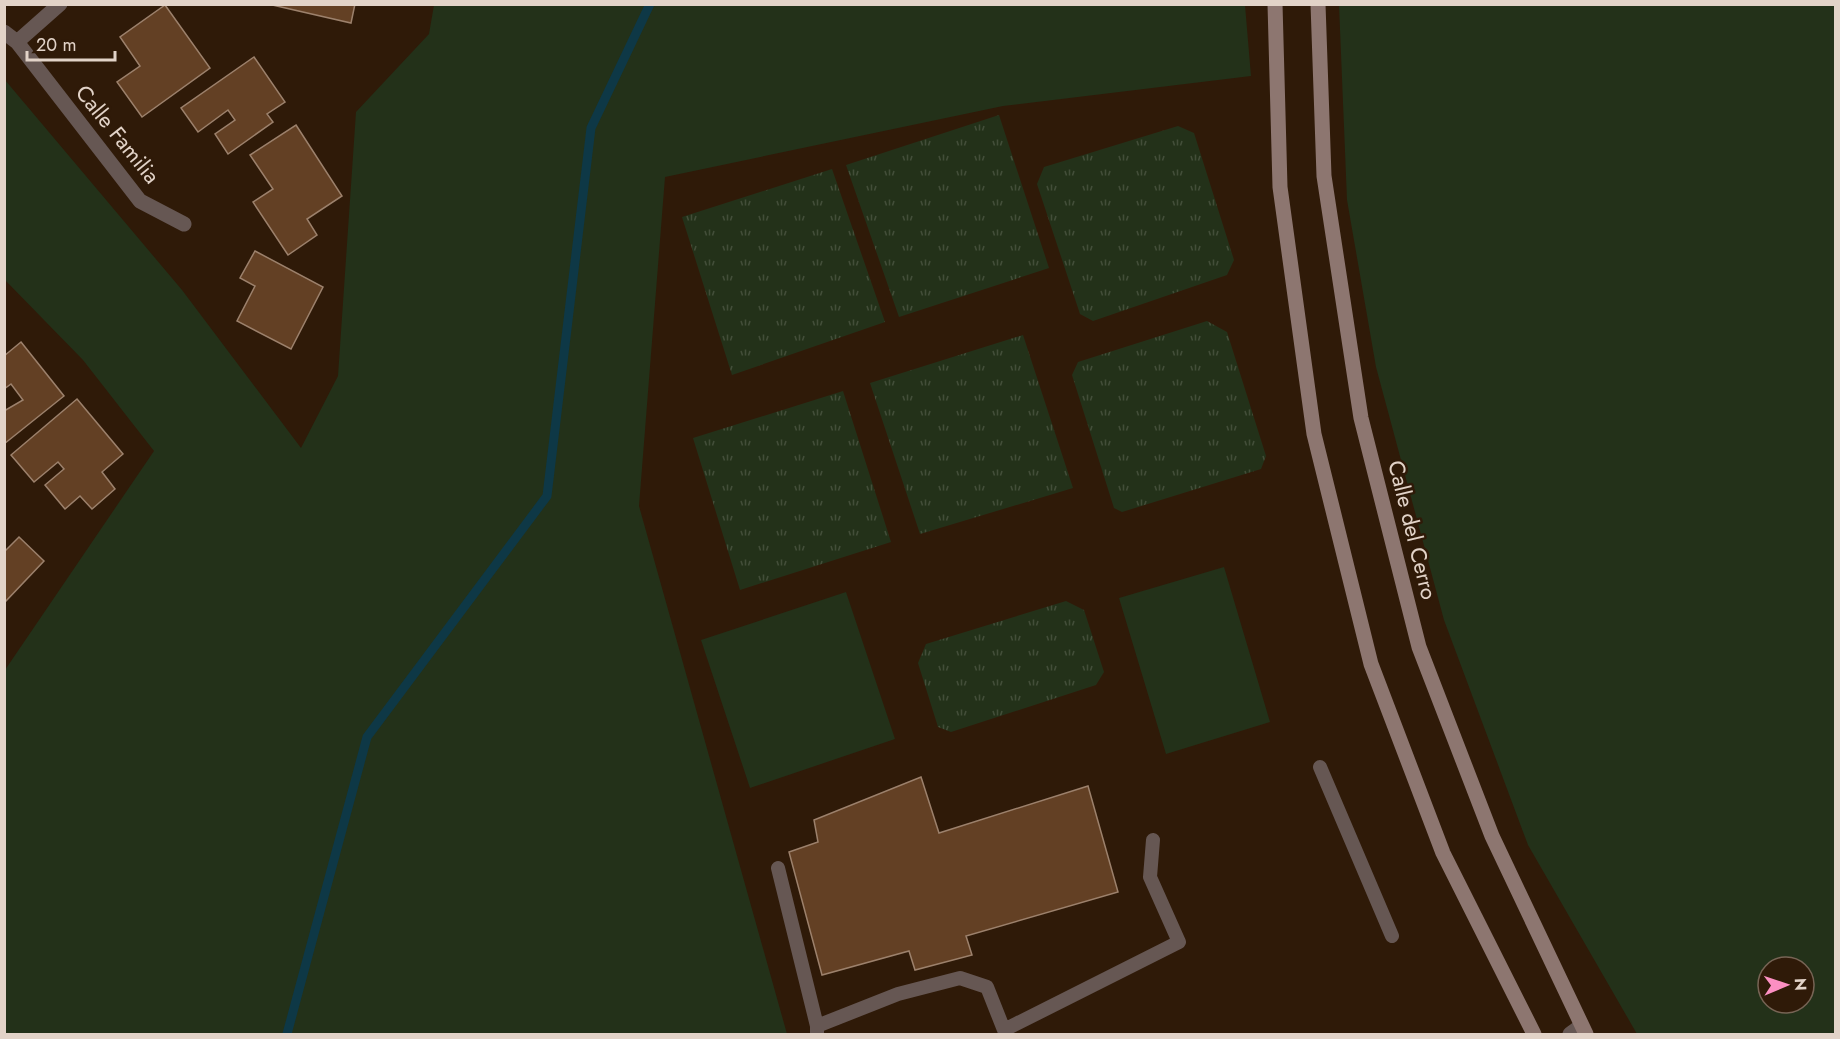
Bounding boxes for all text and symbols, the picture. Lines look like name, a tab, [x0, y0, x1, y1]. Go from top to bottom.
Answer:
scale bar	[27, 24, 116, 62]
text: 20 m	[36, 32, 76, 58]
street label: Calle Familia	[68, 78, 168, 190]
street label: Calle del Cerro	[1380, 457, 1446, 603]
north arrow	[1756, 955, 1816, 1015]
text: N	[1789, 978, 1812, 991]

